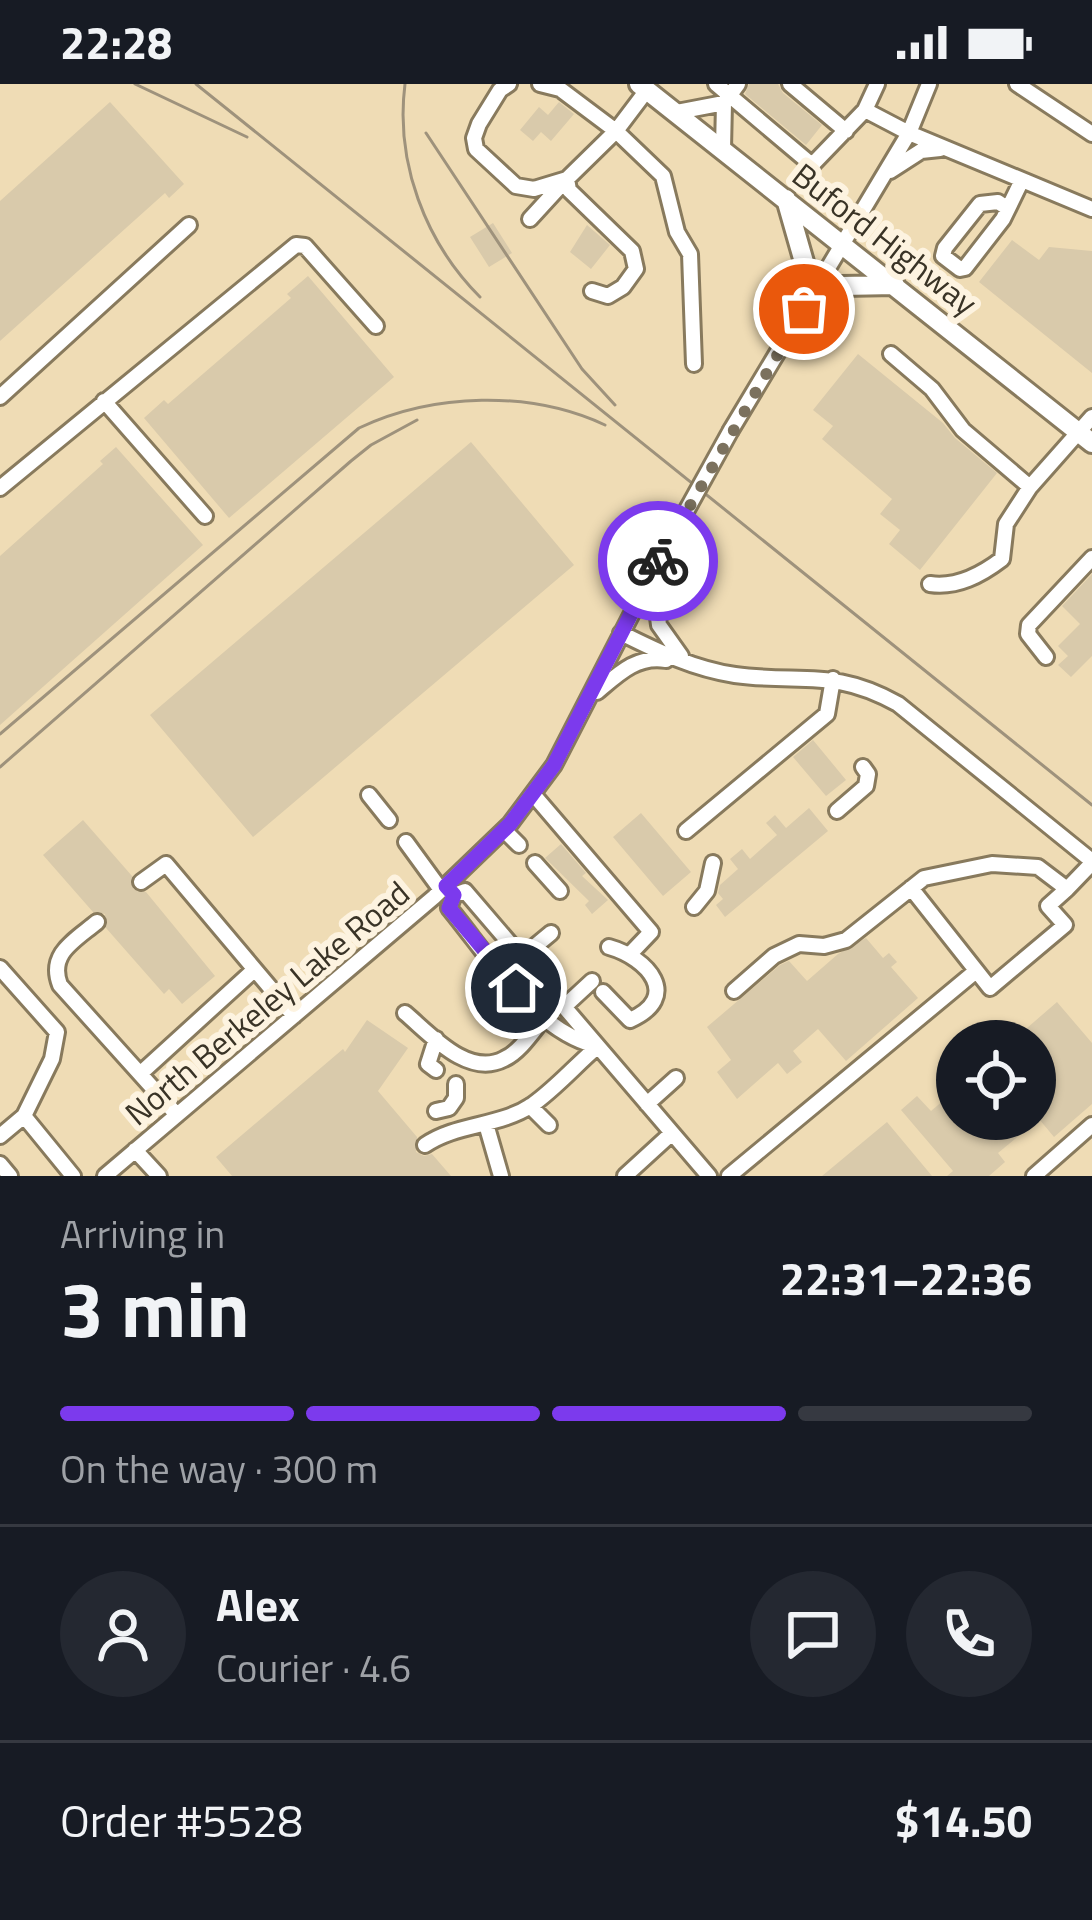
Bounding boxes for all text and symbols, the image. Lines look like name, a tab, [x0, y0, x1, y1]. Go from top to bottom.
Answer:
text: 22:28	[60, 8, 172, 76]
street label: Buford Highway	[782, 151, 988, 327]
pin	[753, 258, 855, 360]
icon: bag	[771, 276, 837, 342]
courier	[598, 501, 718, 621]
icon: bike	[625, 528, 691, 594]
street label: North Berkeley Lake Road	[114, 869, 420, 1137]
pin	[465, 937, 567, 1039]
icon: home	[483, 955, 549, 1021]
map controls	[936, 1020, 1056, 1140]
button: locate	[936, 1020, 1056, 1140]
text: Arriving in	[60, 1204, 225, 1263]
text: 22:31–22:36	[780, 1244, 1032, 1312]
text: 3 min	[60, 1249, 250, 1367]
text: On the way · 300 m	[60, 1439, 378, 1498]
text: Alex	[216, 1570, 300, 1638]
button: person	[60, 1571, 186, 1697]
button: chat	[750, 1571, 876, 1697]
button: phone	[906, 1571, 1032, 1697]
text: Courier · 4.6	[216, 1638, 411, 1697]
text: Order #5528	[60, 1786, 303, 1854]
text: $14.50	[894, 1786, 1032, 1854]

